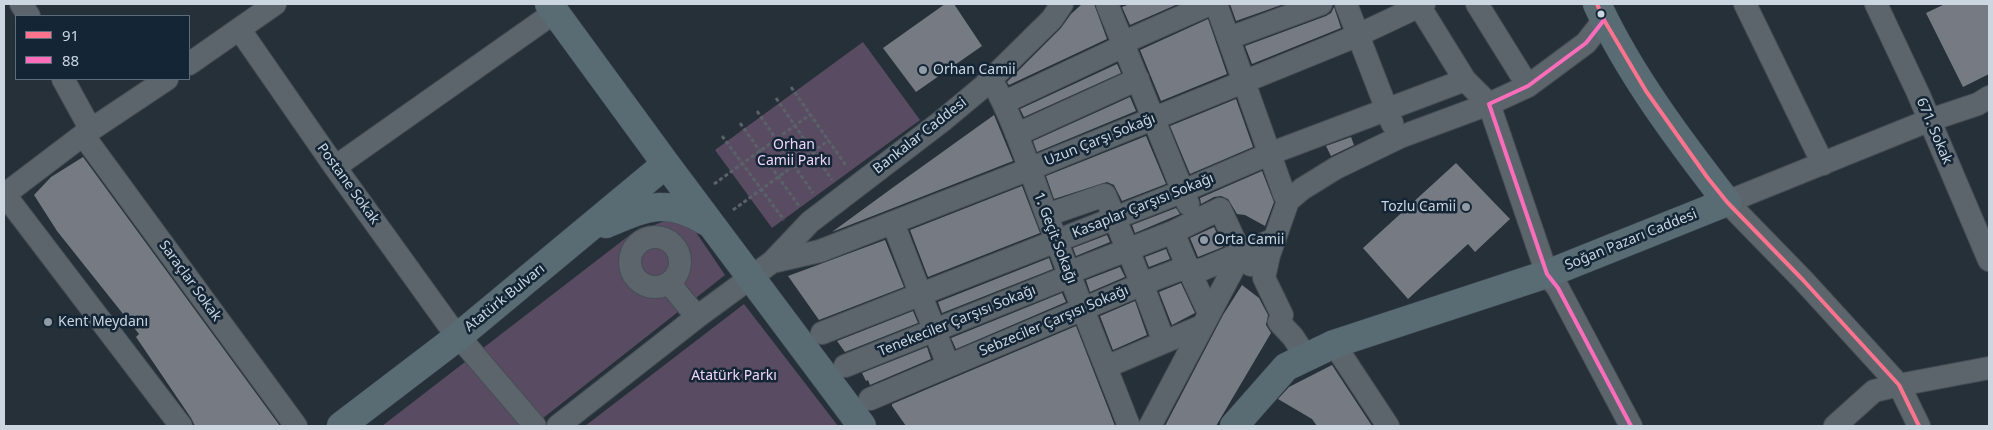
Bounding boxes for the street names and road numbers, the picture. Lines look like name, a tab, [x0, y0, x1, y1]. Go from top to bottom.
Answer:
street label: Bankalar Caddesi	[870, 94, 970, 178]
street label: 671. Sokak	[1913, 95, 1955, 167]
street label: Uzun Çarşı Sokağı	[1042, 110, 1158, 170]
street label: Postane Sokak	[313, 140, 383, 228]
street label: Kasaplar Çarşısı Sokağı	[1070, 170, 1216, 242]
street label: 1. Geçit Sokağı	[1030, 190, 1080, 286]
street label: Soğan Pazarı Caddesi	[1563, 206, 1699, 274]
street label: Saraçlar Sokak	[155, 237, 225, 325]
street label: Atatürk Bulvarı	[462, 261, 548, 335]
street label: Tenekeciler Çarşısı Sokağı	[876, 282, 1038, 360]
street label: Sebzeciler Çarşısı Sokağı	[977, 282, 1131, 360]

